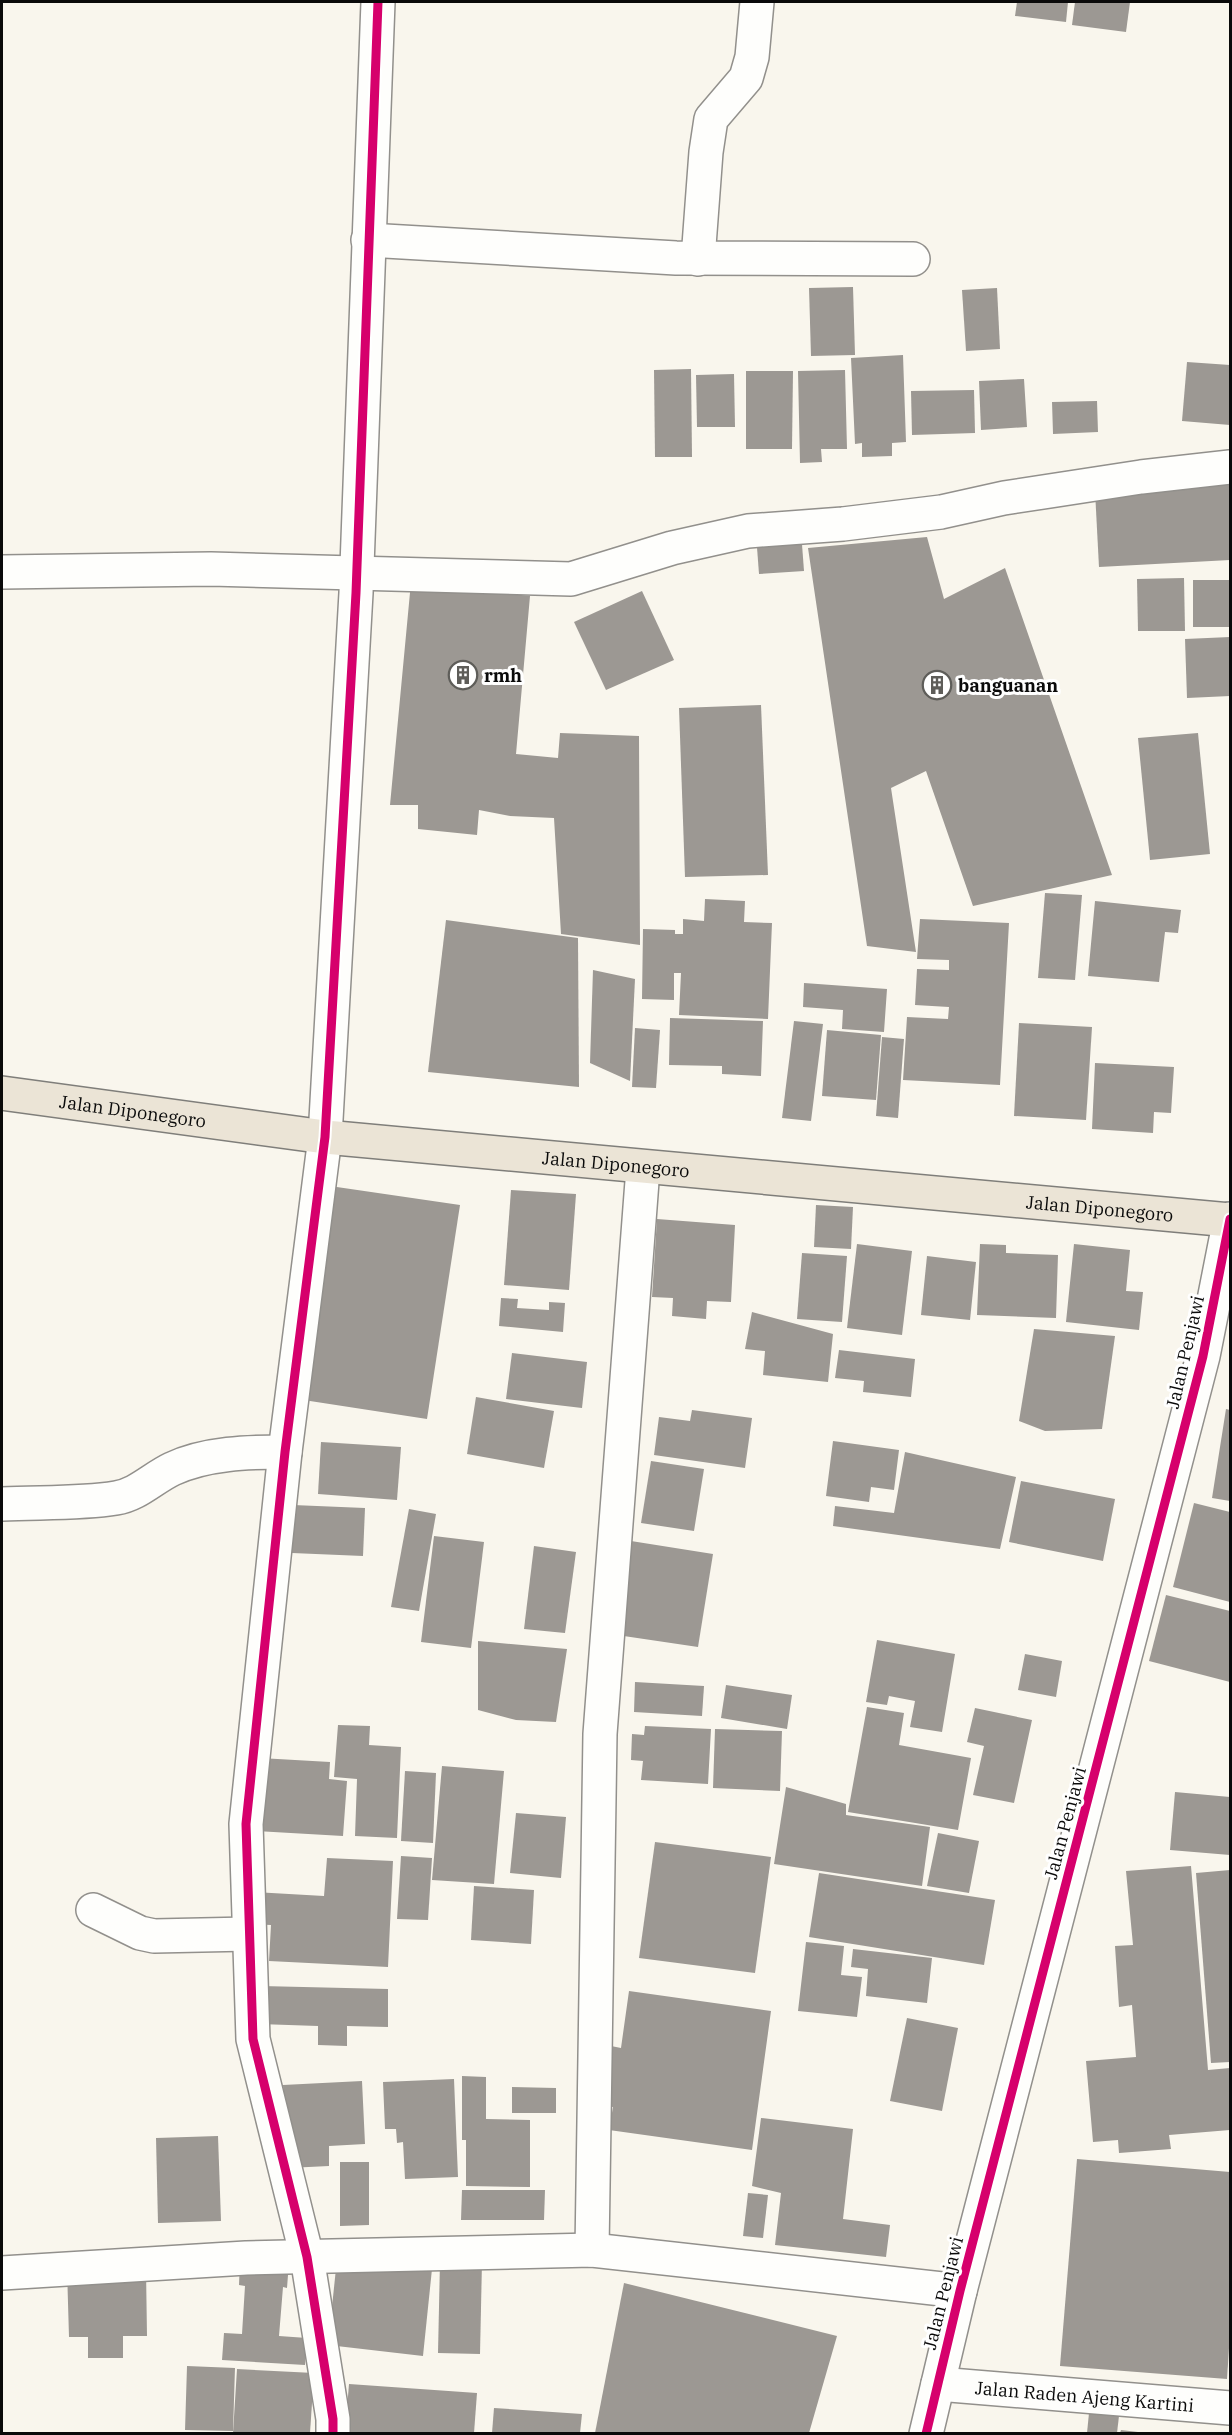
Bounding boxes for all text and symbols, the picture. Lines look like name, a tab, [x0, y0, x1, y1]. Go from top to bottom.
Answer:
building icon: rmh	[447, 659, 479, 691]
place label: rmh	[484, 664, 522, 687]
building icon: banguanan	[921, 669, 953, 701]
place label: banguanan	[958, 674, 1058, 697]
street label: Jalan Diponegoro	[58, 1089, 208, 1132]
street label: Jalan Diponegoro	[541, 1145, 690, 1182]
street label: Jalan Diponegoro	[1025, 1190, 1174, 1226]
street label: Jalan Penjawi	[1161, 1293, 1209, 1411]
street label: Jalan Penjawi	[1039, 1764, 1091, 1882]
street label: Jalan Penjawi	[918, 2234, 968, 2352]
street label: Jalan Raden Ajeng Kartini	[974, 2376, 1195, 2417]

